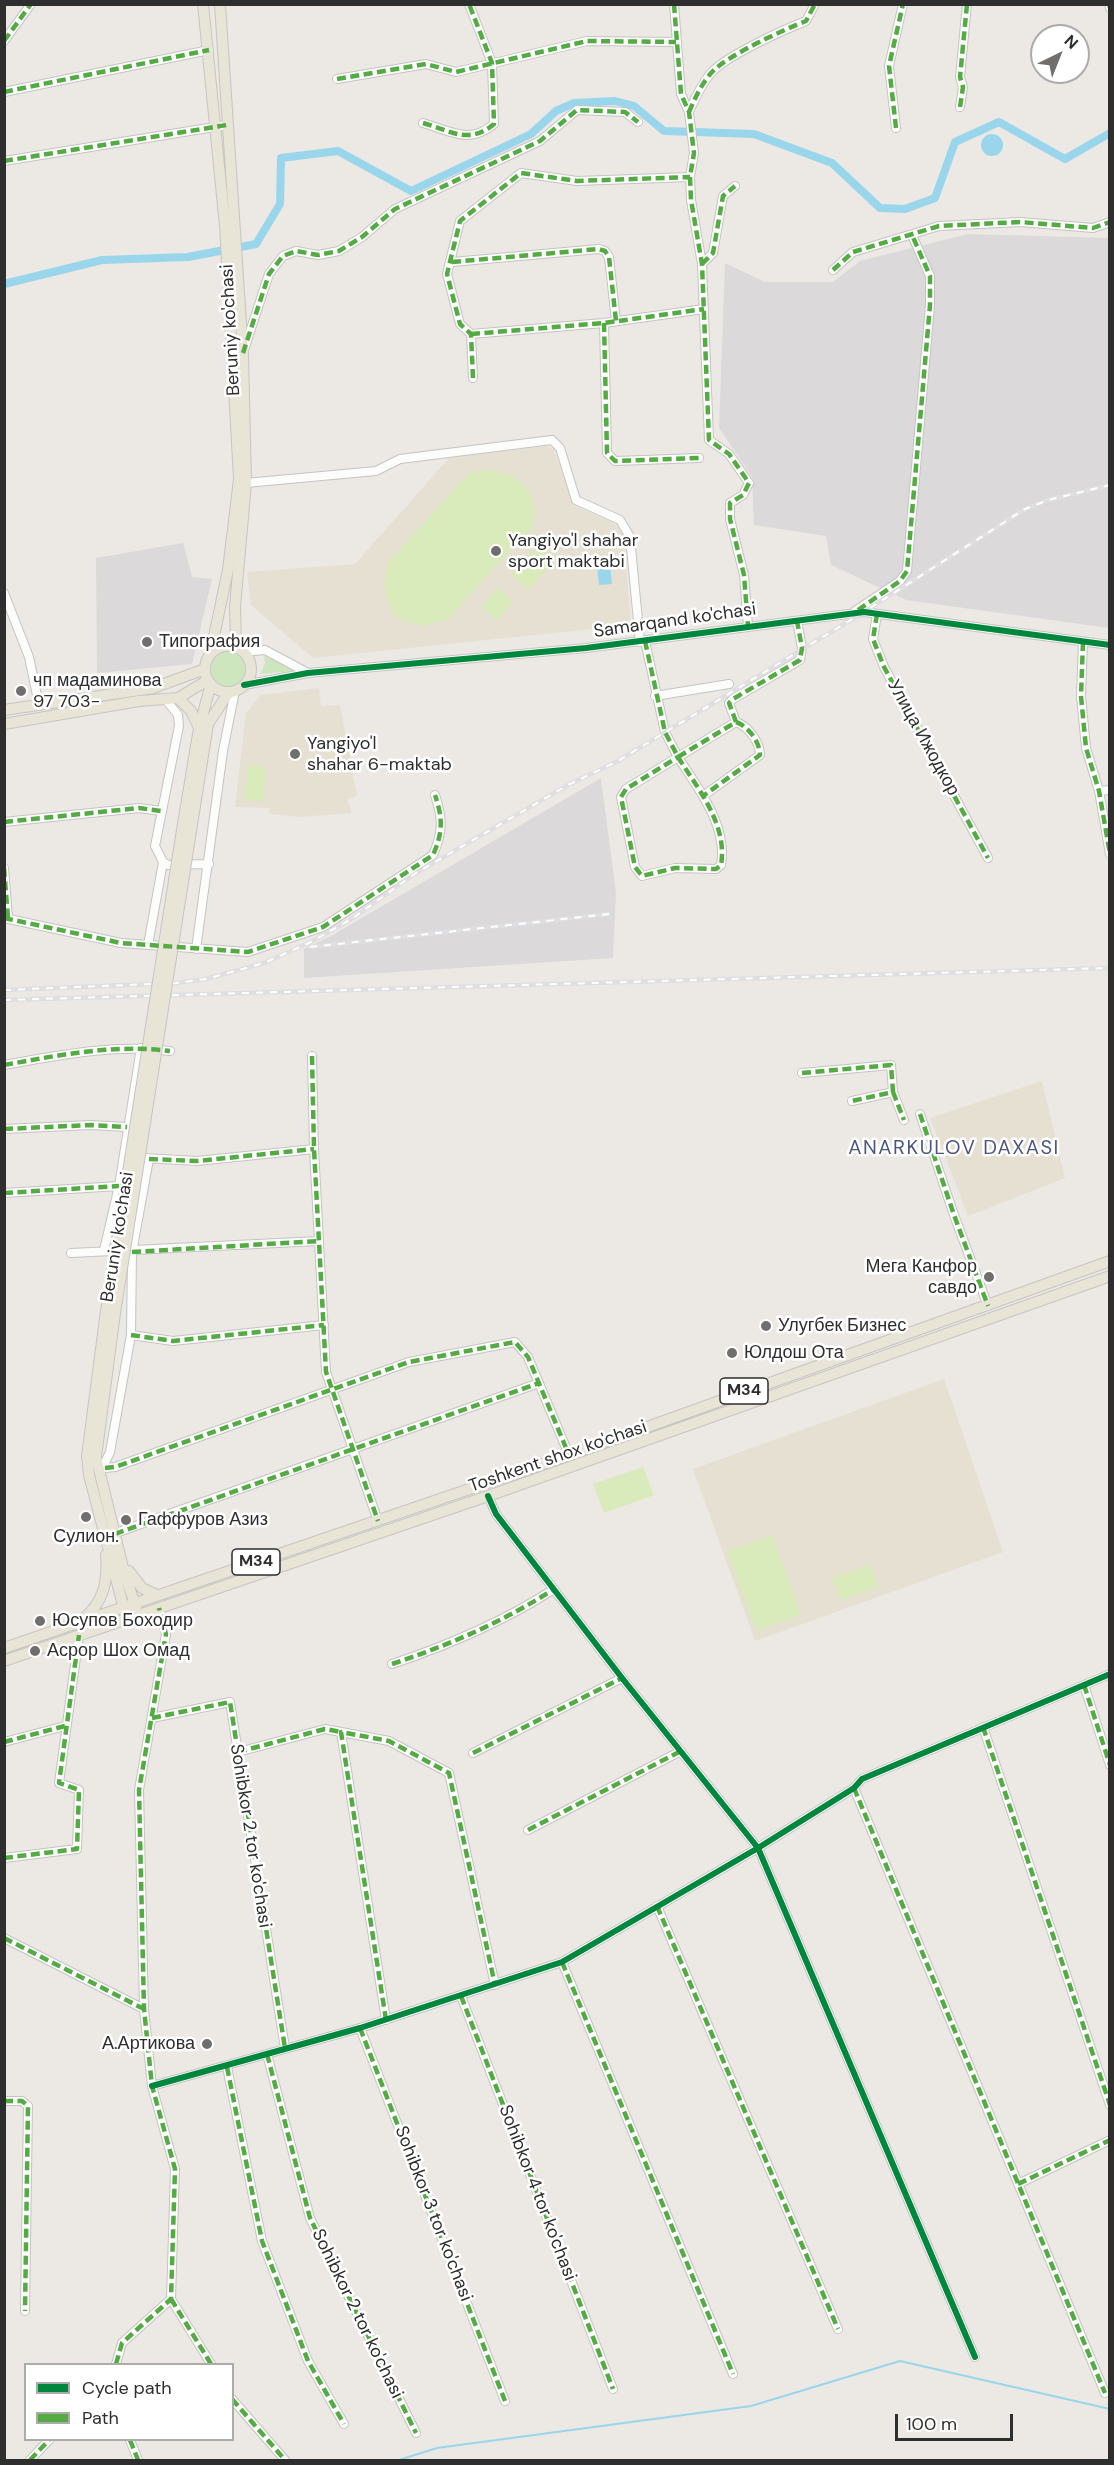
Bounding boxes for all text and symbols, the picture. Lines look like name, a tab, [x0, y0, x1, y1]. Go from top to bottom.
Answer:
north arrow	[1030, 24, 1090, 84]
text: N	[1060, 30, 1083, 54]
street label: Beruniy ko'chasi	[217, 264, 245, 396]
place label: Yangiyo'l shahar sport maktabi	[508, 530, 638, 572]
marker: Yangiyo'l shahar sport maktabi	[489, 544, 503, 558]
street label: Samarqand ko'chasi	[592, 599, 758, 643]
place label: Типография	[159, 631, 260, 653]
marker: Типография	[140, 635, 154, 649]
place label: чп мадаминова 97 703-	[33, 670, 162, 712]
street label: Улица Ижодкор	[882, 676, 964, 800]
marker: чп мадаминова 97 703-	[14, 684, 28, 698]
place label: Yangiyo'l shahar 6-maktab	[307, 733, 452, 776]
marker: Yangiyo'l shahar 6-maktab	[288, 747, 302, 761]
district label: ANARKULOV DAXASI	[848, 1137, 1060, 1161]
street label: Beruniy ko'chasi	[97, 1170, 139, 1304]
place label: Мега Канфор савдо	[866, 1256, 977, 1298]
marker: Мега Канфор савдо	[982, 1270, 996, 1284]
place label: Улугбек Бизнес	[778, 1315, 906, 1337]
marker: Улугбек Бизнес	[759, 1319, 773, 1333]
place label: Юлдош Ота	[744, 1342, 844, 1364]
marker: Юлдош Ота	[725, 1346, 739, 1360]
road number: M34	[720, 1378, 768, 1404]
street label: Toshkent shox ko'chasi	[466, 1416, 650, 1498]
place label: Гаффуров Азиз	[138, 1509, 268, 1531]
marker: Сулион.	[79, 1510, 93, 1524]
marker: Гаффуров Азиз	[119, 1513, 133, 1527]
place label: Сулион.	[53, 1526, 119, 1548]
road number: M34	[232, 1549, 280, 1575]
place label: Юсупов Боходир	[52, 1610, 193, 1632]
marker: Юсупов Боходир	[33, 1614, 47, 1628]
place label: Асрор Шох Омад	[47, 1640, 190, 1662]
marker: Асрор Шох Омад	[28, 1644, 42, 1658]
street label: Sohibkor 2 tor ko'chasi	[225, 1743, 275, 1929]
place label: А.Артикова	[102, 2033, 195, 2055]
marker: А.Артикова	[200, 2037, 214, 2051]
street label: Sohibkor 4 tor ko'chasi	[494, 2102, 580, 2284]
street label: Sohibkor 3 tor ko'chasi	[390, 2123, 476, 2305]
street label: Sohibkor 2 tor ko'chasi	[307, 2226, 407, 2402]
legend	[24, 2363, 234, 2441]
text: Cycle path	[82, 2376, 172, 2400]
scale bar	[898, 2402, 1016, 2440]
text: Path	[82, 2406, 119, 2430]
text: 100 m	[906, 2412, 957, 2436]

